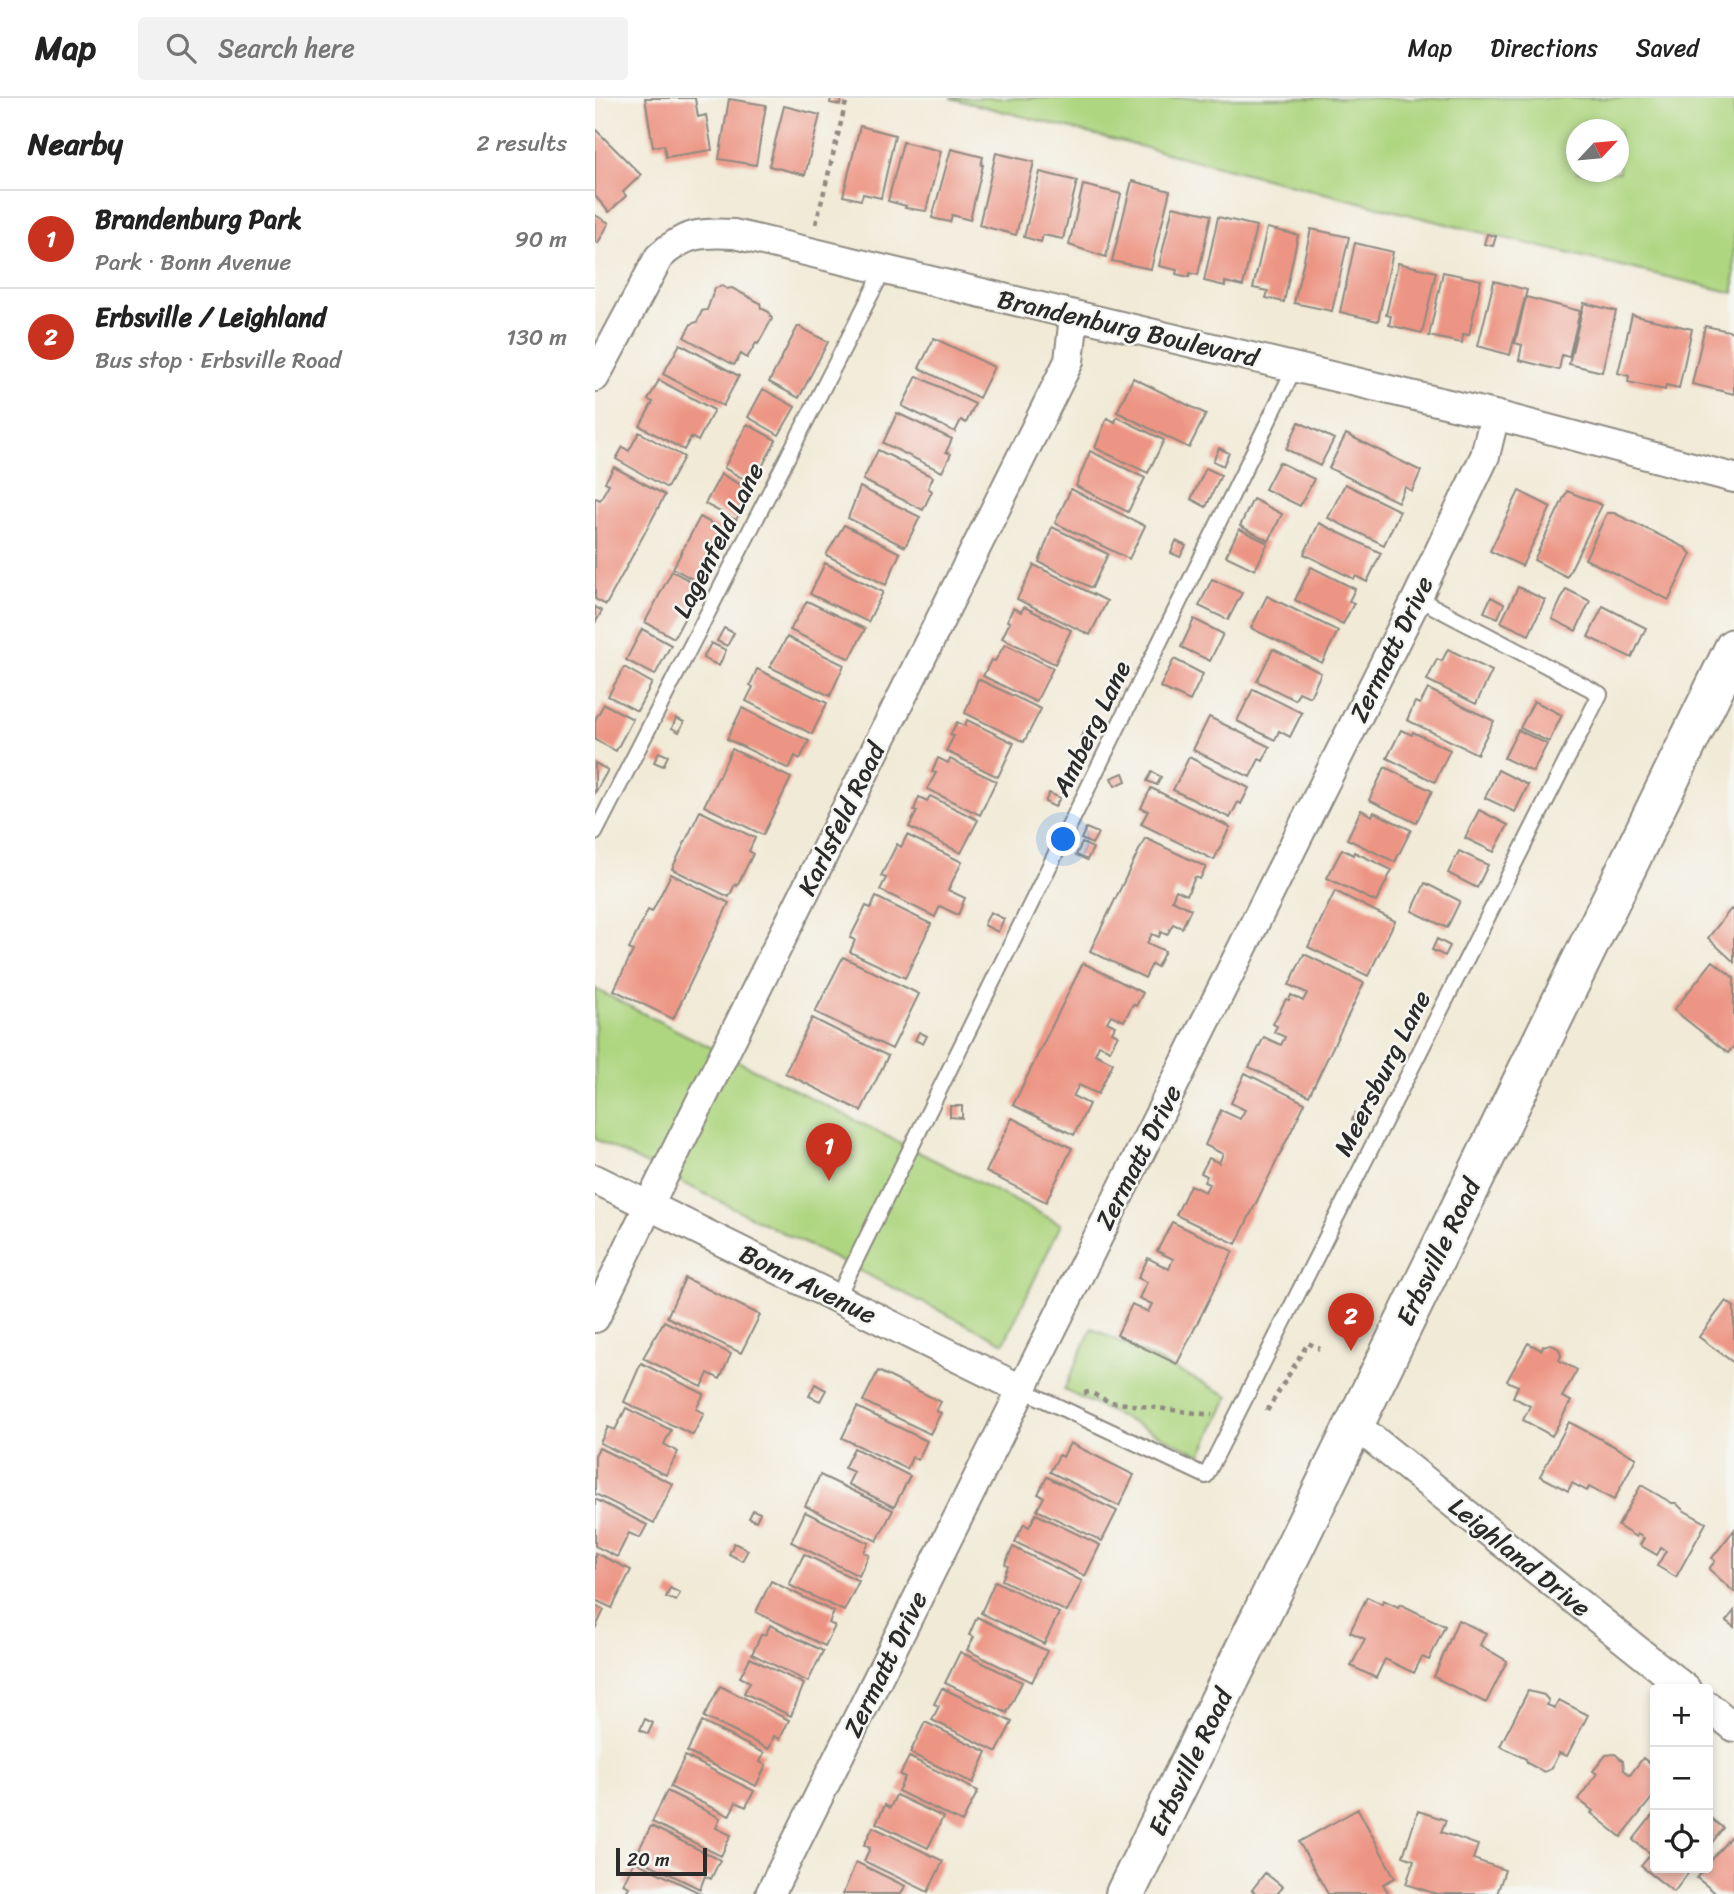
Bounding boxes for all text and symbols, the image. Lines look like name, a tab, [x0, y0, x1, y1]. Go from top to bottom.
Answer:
search box	[138, 17, 628, 80]
text: Map	[35, 19, 96, 77]
text: Search here	[218, 25, 355, 71]
text: Map	[1408, 27, 1452, 69]
text: Directions	[1490, 27, 1598, 69]
text: Saved	[1636, 27, 1699, 69]
icon: search	[162, 29, 200, 67]
text: Nearby	[28, 117, 123, 171]
north arrow	[1566, 119, 1629, 182]
text: 2 results	[476, 123, 567, 164]
text: Brandenburg Park	[95, 196, 302, 242]
text: 1	[46, 219, 56, 260]
text: 90 m	[515, 219, 567, 260]
text: Park · Bonn Avenue	[95, 242, 291, 283]
street label: Brandenburg Boulevard	[993, 276, 1265, 381]
text: Erbsville / Leighland	[95, 294, 326, 340]
text: 2	[44, 317, 58, 358]
text: 130 m	[506, 317, 567, 358]
text: Bus stop · Erbsville Road	[95, 340, 341, 381]
street label: Lagenfeld Lane	[659, 454, 777, 626]
street label: Zermatt Drive	[1336, 568, 1446, 730]
street label: Amberg Lane	[1038, 652, 1144, 805]
street label: Karlsfeld Road	[784, 732, 899, 904]
your location	[1046, 822, 1080, 856]
street label: Meersburg Lane	[1320, 982, 1444, 1164]
street label: Zermatt Drive	[1082, 1076, 1194, 1238]
pin: 1	[806, 1123, 852, 1181]
street label: Erbsville Road	[1382, 1168, 1495, 1334]
street label: Bonn Avenue	[731, 1231, 885, 1337]
pin: 2	[1328, 1293, 1374, 1351]
street label: Leighland Drive	[1438, 1485, 1602, 1629]
street label: Zermatt Drive	[830, 1583, 940, 1745]
street label: Erbsville Road	[1134, 1678, 1247, 1844]
map controls	[1650, 1684, 1713, 1873]
button: +	[1650, 1684, 1713, 1747]
button: −	[1650, 1747, 1713, 1810]
button: locate	[1650, 1810, 1713, 1873]
text: 20 m	[627, 1843, 670, 1876]
scale bar	[616, 1845, 707, 1877]

